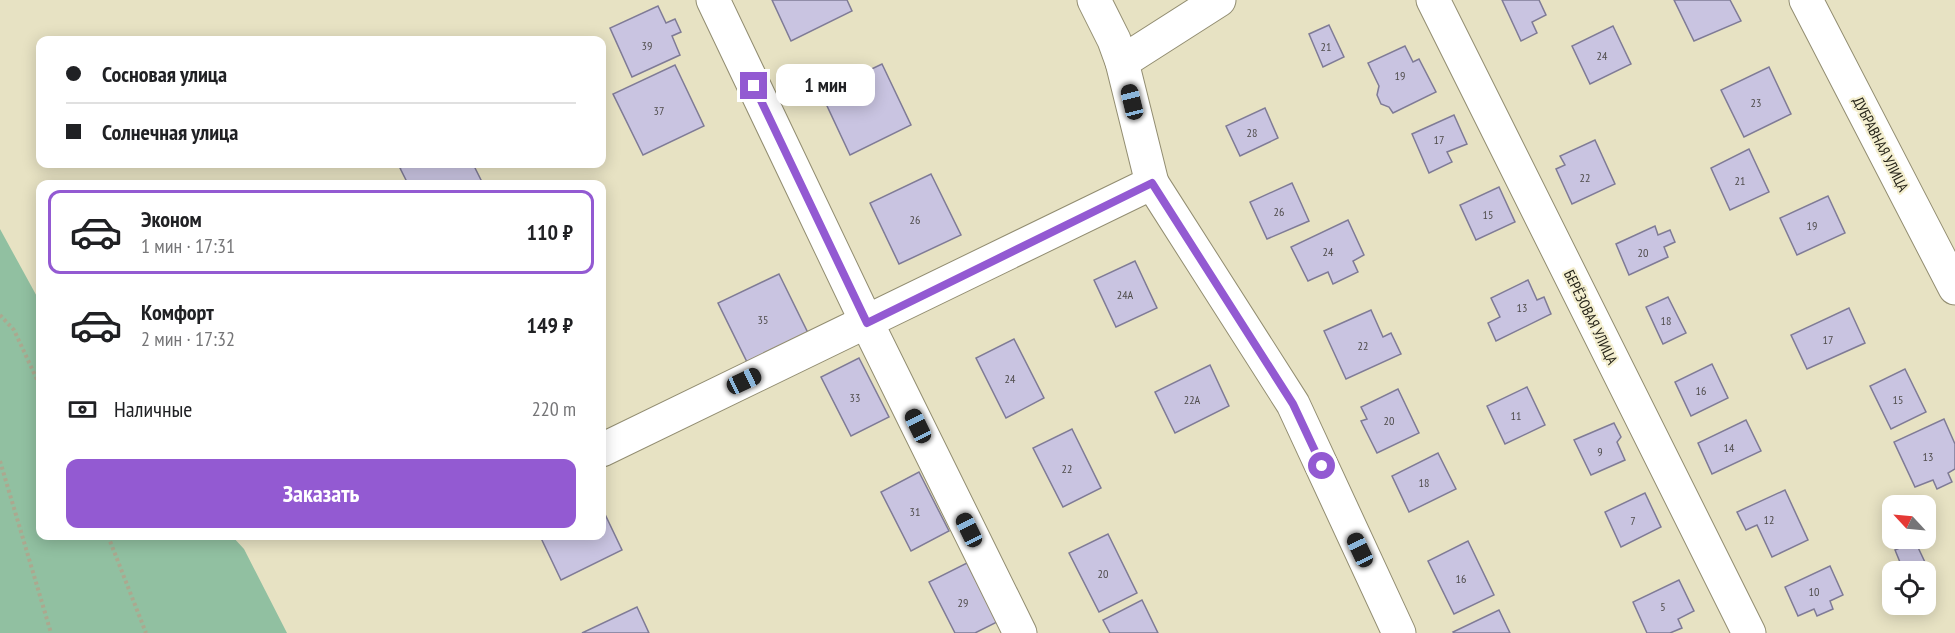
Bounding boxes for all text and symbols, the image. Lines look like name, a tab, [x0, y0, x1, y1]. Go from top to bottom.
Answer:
house number: 39	[642, 38, 652, 53]
house number: 21	[1321, 39, 1331, 54]
house number: 24	[1597, 48, 1608, 63]
text: Сосновая улица	[102, 60, 227, 88]
callout: 1 мин	[775, 65, 874, 107]
house number: 19	[1395, 68, 1405, 83]
route end	[740, 72, 767, 99]
text: 1 мин	[804, 72, 847, 98]
car	[1119, 82, 1145, 122]
street label: ДУБРАВНАЯ УЛИЦА	[1849, 93, 1913, 195]
house number: 23	[1751, 95, 1761, 110]
house number: 37	[654, 103, 664, 118]
text: Солнечная улица	[102, 118, 238, 146]
house number: 28	[1247, 125, 1257, 140]
house number: 17	[1434, 132, 1444, 147]
house number: 22	[1580, 170, 1590, 185]
house number: 21	[1735, 173, 1745, 188]
house number: 26	[1274, 204, 1284, 219]
icon: car	[69, 205, 123, 259]
text: Эконом	[141, 205, 202, 233]
house number: 15	[1483, 207, 1493, 222]
house number: 26	[910, 212, 920, 227]
text: 110 ₽	[526, 218, 573, 246]
house number: 19	[1807, 218, 1817, 233]
text: 1 мин · 17:31	[141, 233, 235, 259]
house number: 24	[1323, 244, 1334, 259]
house number: 20	[1638, 245, 1648, 260]
street label: БЕРЁЗОВАЯ УЛИЦА	[1560, 267, 1622, 368]
house number: 24А	[1117, 287, 1134, 302]
icon: car	[69, 298, 123, 352]
text: Комфорт	[141, 298, 214, 326]
house number: 13	[1517, 300, 1527, 315]
text: 149 ₽	[526, 311, 573, 339]
house number: 35	[758, 312, 768, 327]
house number: 18	[1661, 313, 1671, 328]
text: 2 мин · 17:32	[141, 326, 235, 352]
house number: 17	[1823, 332, 1833, 347]
house number: 22	[1358, 338, 1368, 353]
car	[724, 365, 764, 397]
house number: 24	[1005, 371, 1016, 386]
house number: 16	[1696, 383, 1706, 398]
house number: 33	[850, 390, 860, 405]
house number: 22А	[1184, 392, 1201, 407]
house number: 15	[1893, 392, 1903, 407]
icon: cash	[66, 393, 99, 426]
text: Наличные	[114, 395, 192, 423]
text: 220 m	[532, 396, 576, 422]
car	[902, 406, 934, 446]
house number: 11	[1511, 408, 1521, 423]
house number: 20	[1384, 413, 1394, 428]
house number: 14	[1724, 440, 1735, 455]
house number: 9	[1597, 444, 1603, 459]
house number: 13	[1923, 449, 1933, 464]
route start	[1308, 452, 1335, 479]
button: Заказать	[66, 459, 576, 528]
house number: 22	[1062, 461, 1072, 476]
house number: 18	[1419, 475, 1429, 490]
north arrow	[1882, 495, 1936, 549]
map controls	[1882, 495, 1936, 615]
house number: 31	[910, 504, 920, 519]
car	[953, 510, 985, 550]
house number: 12	[1764, 512, 1774, 527]
house number: 7	[1630, 513, 1636, 528]
car	[1344, 530, 1376, 570]
button: locate	[1882, 561, 1936, 615]
house number: 20	[1098, 566, 1108, 581]
house number: 16	[1456, 571, 1466, 586]
house number: 10	[1809, 584, 1819, 599]
house number: 29	[958, 595, 968, 610]
house number: 5	[1660, 599, 1666, 614]

